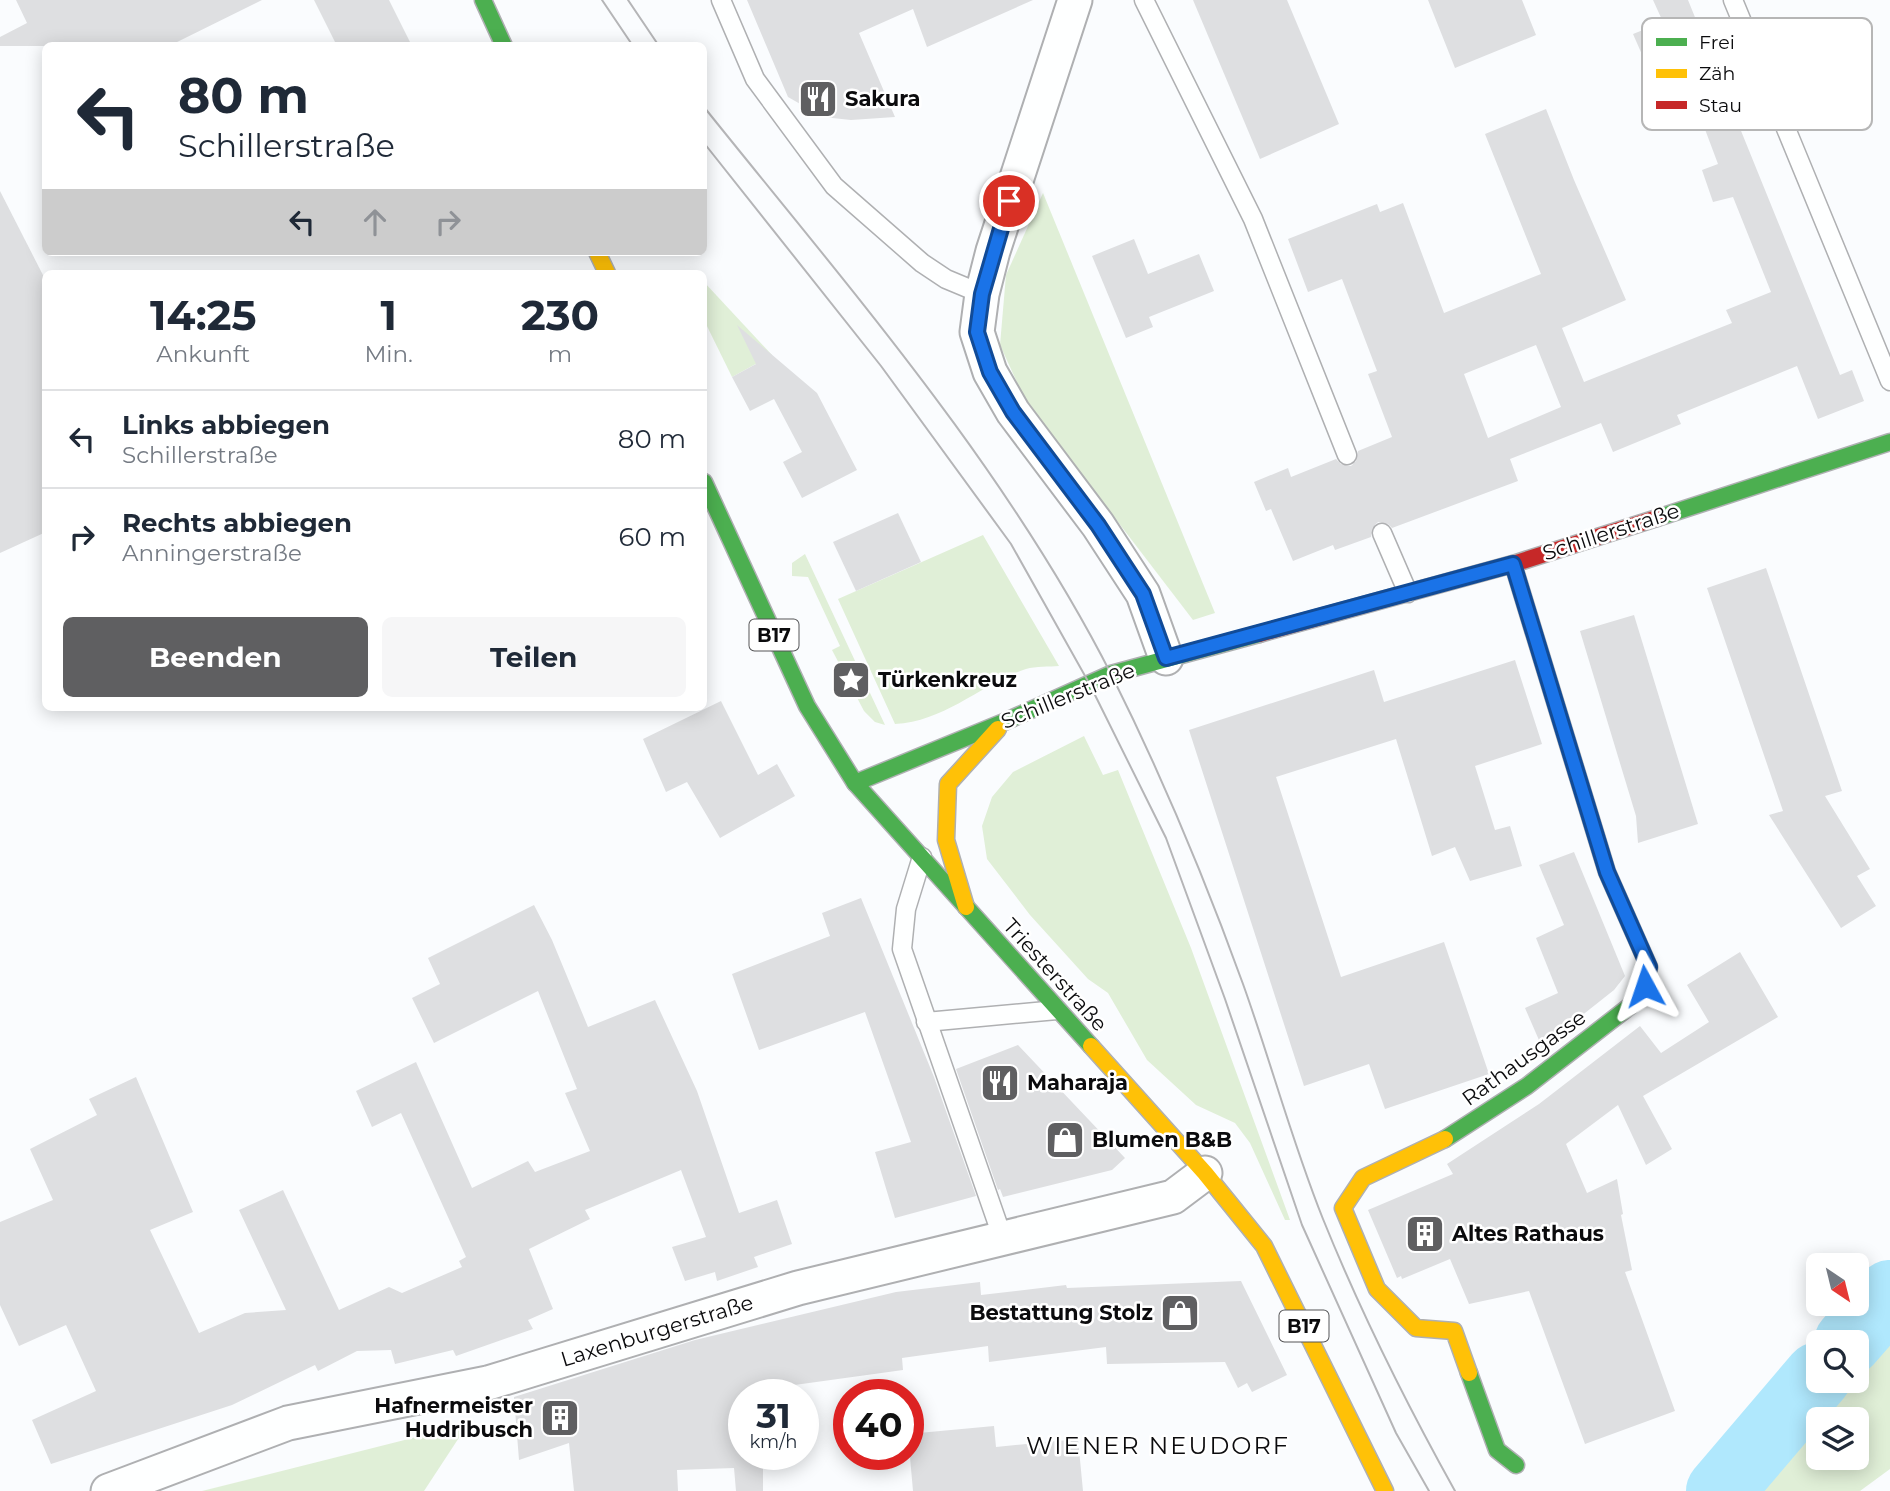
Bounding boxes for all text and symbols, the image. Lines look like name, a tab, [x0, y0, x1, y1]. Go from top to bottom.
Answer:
legend	[1642, 18, 1872, 130]
text: Frei	[1699, 31, 1735, 54]
text: Zäh	[1699, 62, 1735, 85]
text: 80 m	[178, 66, 309, 125]
icon: left	[63, 70, 154, 161]
restaurant icon: Sakura	[797, 78, 839, 120]
place label: Sakura	[845, 86, 920, 111]
text: Stau	[1699, 94, 1742, 117]
text: Schillerstraße	[178, 126, 395, 165]
pin	[979, 171, 1039, 231]
icon: arrive	[990, 182, 1028, 220]
icon: left	[283, 203, 321, 241]
icon: ahead	[356, 203, 394, 241]
icon: right	[429, 203, 467, 241]
text: 14:25	[150, 289, 256, 341]
text: 1	[380, 289, 397, 341]
text: 230	[521, 289, 599, 341]
text: Ankunft	[156, 340, 250, 368]
text: Min.	[364, 340, 413, 368]
text: m	[548, 340, 572, 368]
text: Links abbiegen	[122, 409, 330, 441]
icon: left	[63, 420, 101, 458]
text: 80 m	[618, 423, 686, 455]
text: Schillerstraße	[122, 441, 278, 469]
street label: Schillerstraße	[1539, 498, 1682, 565]
text: Rechts abbiegen	[122, 507, 352, 539]
icon: right	[63, 518, 101, 556]
text: 60 m	[619, 521, 686, 553]
text: Anningerstraße	[122, 539, 302, 567]
button: Beenden	[63, 617, 368, 697]
button: Teilen	[382, 617, 686, 697]
road number: B17	[750, 620, 798, 650]
street label: Schillerstraße	[997, 657, 1138, 734]
place icon: Türkenkreuz	[830, 659, 872, 701]
place label: Türkenkreuz	[878, 667, 1017, 692]
street label: Triesterstraße	[998, 913, 1113, 1036]
position arrow	[1608, 949, 1682, 1023]
street label: Rathausgasse	[1457, 1004, 1590, 1111]
restaurant icon: Maharaja	[979, 1062, 1021, 1104]
place label: Maharaja	[1027, 1070, 1128, 1095]
shop icon: Blumen B&B	[1044, 1119, 1086, 1161]
place label: Blumen B&B	[1092, 1127, 1232, 1152]
building icon: Altes Rathaus	[1404, 1213, 1446, 1255]
place label: Altes Rathaus	[1451, 1221, 1604, 1246]
north arrow	[1806, 1253, 1869, 1316]
map controls	[1806, 1253, 1869, 1470]
street label: Laxenburgerstraße	[558, 1289, 756, 1372]
shop icon: Bestattung Stolz	[1159, 1292, 1201, 1334]
place label: Bestattung Stolz	[969, 1300, 1153, 1325]
road number: B17	[1280, 1310, 1328, 1342]
button: search	[1806, 1330, 1869, 1393]
speed limit sign: 40	[833, 1379, 924, 1470]
place label: Hafnermeister Hudribusch	[374, 1393, 533, 1442]
text: 31	[756, 1394, 791, 1437]
building icon: Hafnermeister Hudribusch	[539, 1397, 581, 1439]
button: layers	[1806, 1407, 1869, 1470]
text: km/h	[749, 1431, 798, 1453]
district label: WIENER NEUDORF	[1026, 1431, 1290, 1460]

